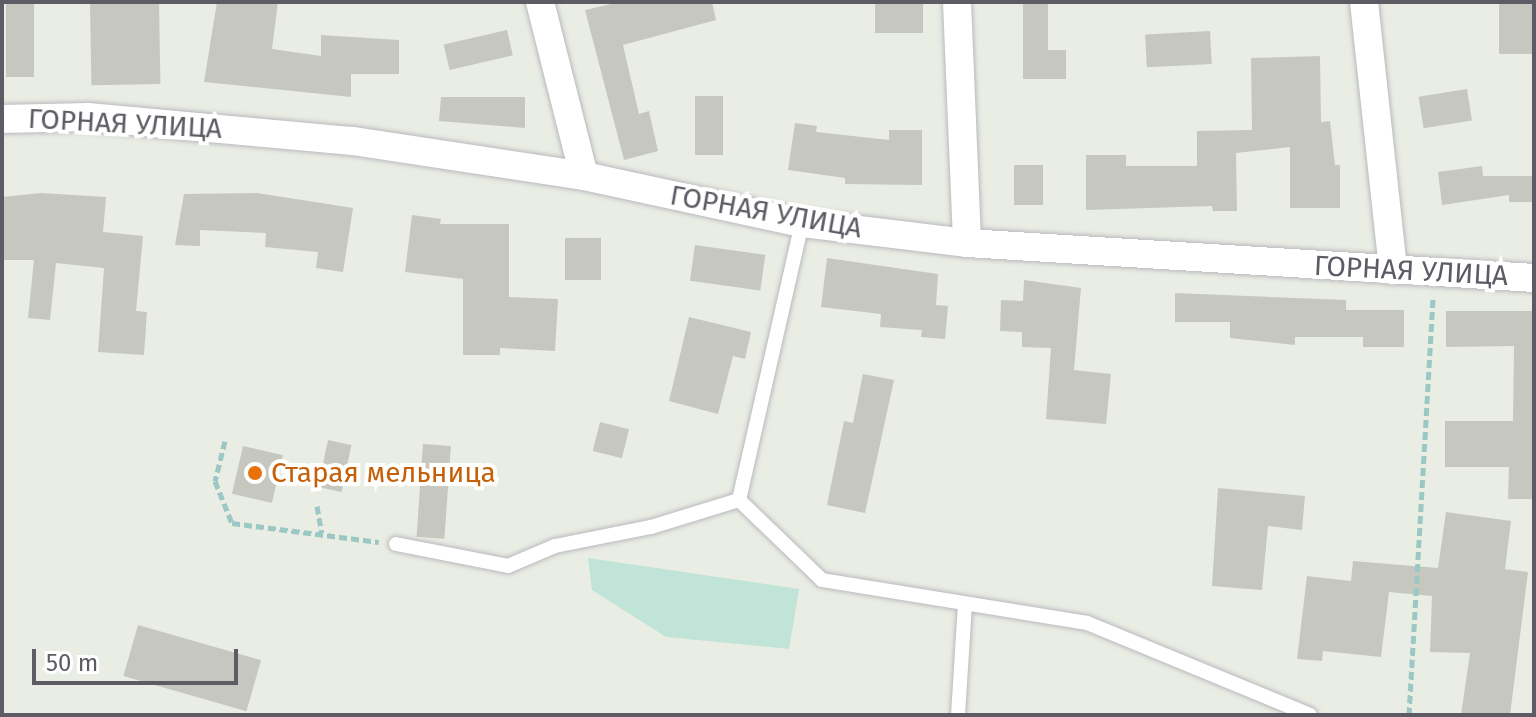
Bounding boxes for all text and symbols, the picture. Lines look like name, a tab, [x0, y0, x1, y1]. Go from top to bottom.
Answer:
street label: ГОРНАЯ УЛИЦА	[27, 102, 223, 146]
street label: ГОРНАЯ УЛИЦА	[667, 179, 865, 245]
street label: ГОРНАЯ УЛИЦА	[1313, 249, 1509, 293]
place label: Старая мельница	[271, 456, 496, 490]
marker: Старая мельница	[246, 464, 264, 482]
scale bar	[36, 633, 242, 683]
text: 50 m	[46, 649, 98, 677]

